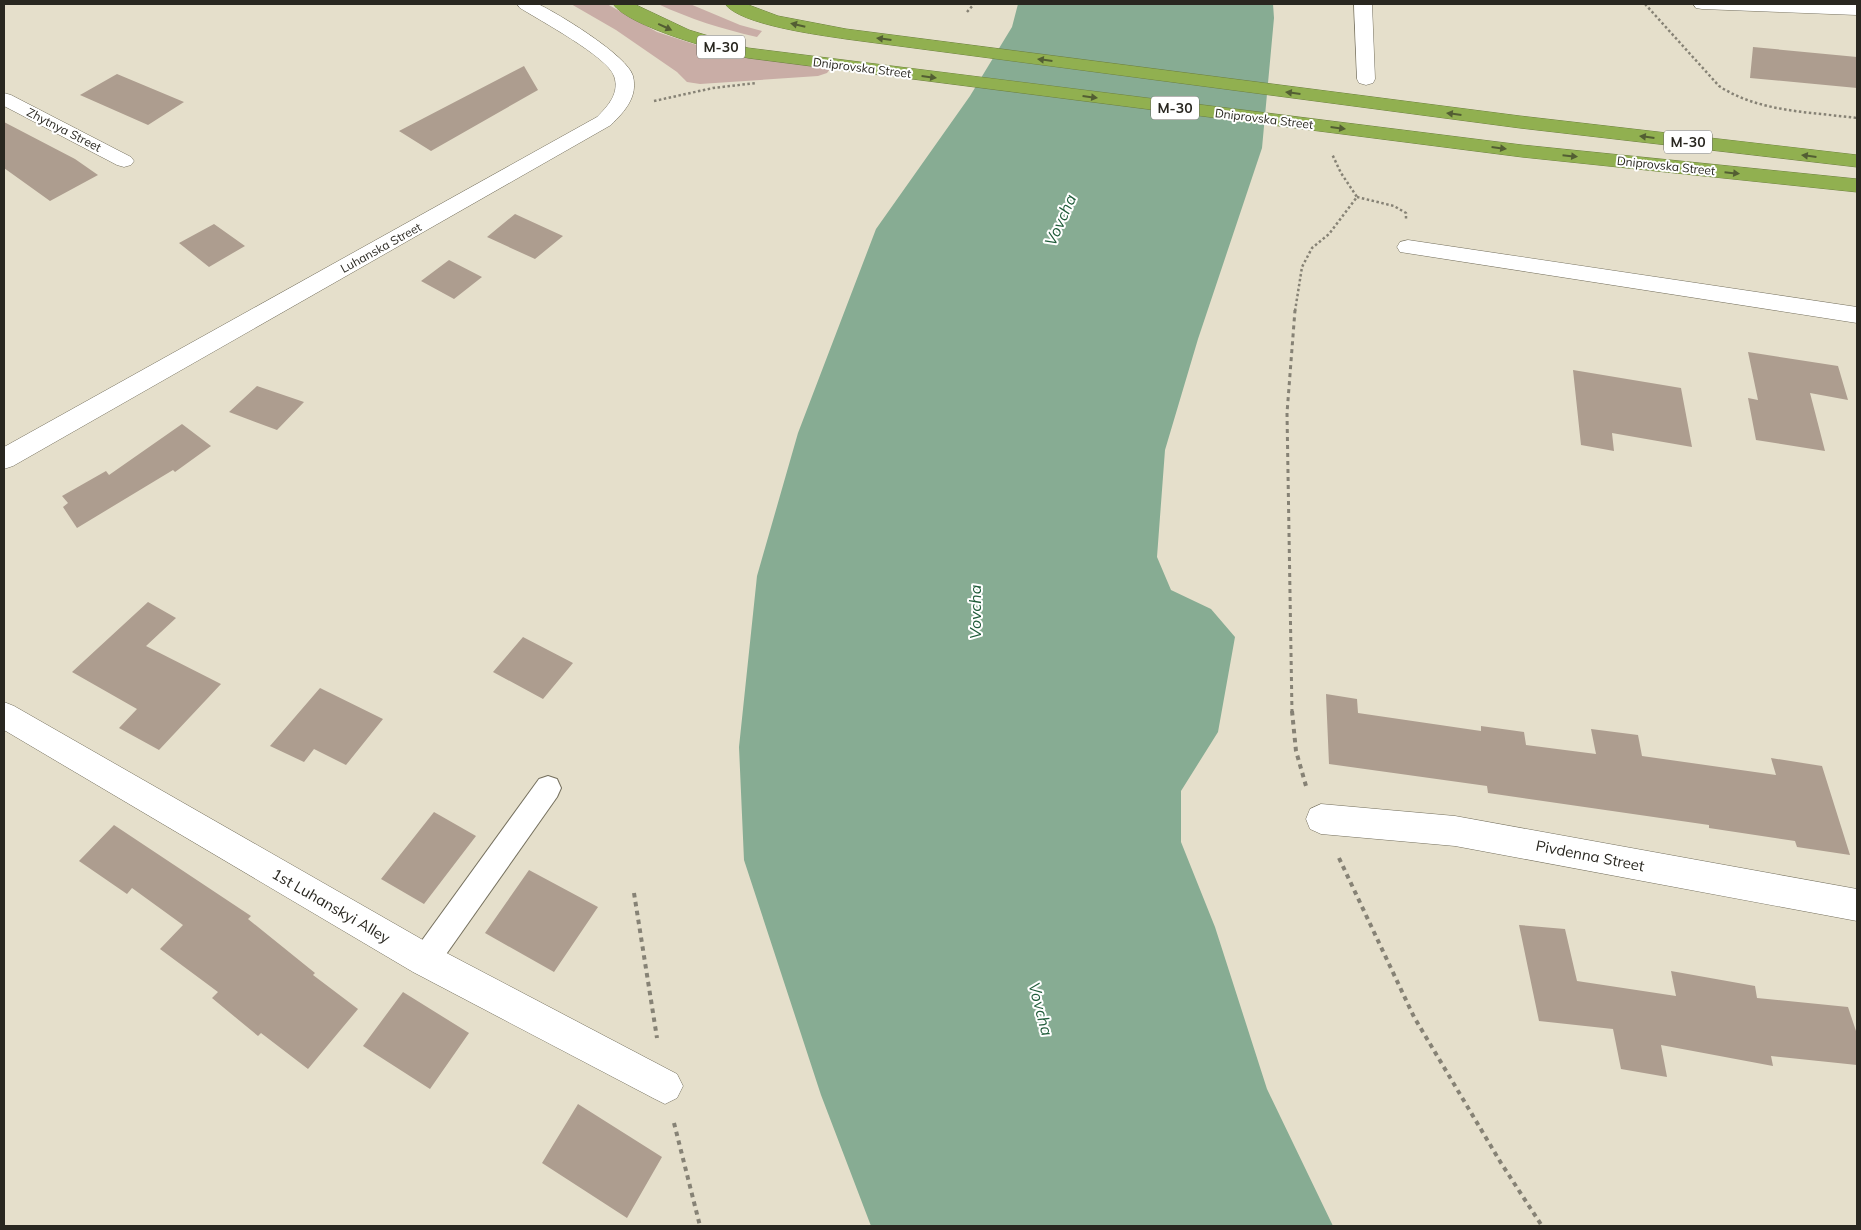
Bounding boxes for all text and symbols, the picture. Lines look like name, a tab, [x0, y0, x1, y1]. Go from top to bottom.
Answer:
one-way arrow	[791, 21, 806, 29]
one-way arrow	[657, 23, 672, 32]
one-way arrow	[875, 35, 891, 43]
road number: М-30	[697, 36, 745, 58]
street label: Dniprovska Street	[812, 54, 912, 81]
one-way arrow	[1037, 56, 1053, 64]
one-way arrow	[921, 73, 937, 81]
one-way arrow	[1284, 89, 1300, 97]
one-way arrow	[1082, 93, 1098, 101]
road number: М-30	[1151, 96, 1199, 120]
street label: Zhytnya Street	[24, 104, 104, 155]
street label: Dniprovska Street	[1214, 105, 1314, 132]
one-way arrow	[1446, 110, 1462, 118]
one-way arrow	[1330, 124, 1346, 132]
road number: М-30	[1664, 130, 1712, 154]
one-way arrow	[1639, 133, 1655, 141]
one-way arrow	[1491, 144, 1507, 152]
one-way arrow	[1563, 152, 1579, 160]
one-way arrow	[1801, 152, 1817, 160]
street label: Dniprovska Street	[1616, 153, 1716, 178]
one-way arrow	[1724, 169, 1740, 177]
water label: Vovcha	[1040, 191, 1080, 249]
street label: Luhanska Street	[338, 219, 424, 276]
water label: Vovcha	[965, 584, 985, 639]
street label: Pivdenna Street	[1534, 836, 1646, 875]
street label: 1st Luhanskyi Alley	[269, 864, 394, 947]
water label: Vovcha	[1024, 980, 1058, 1038]

